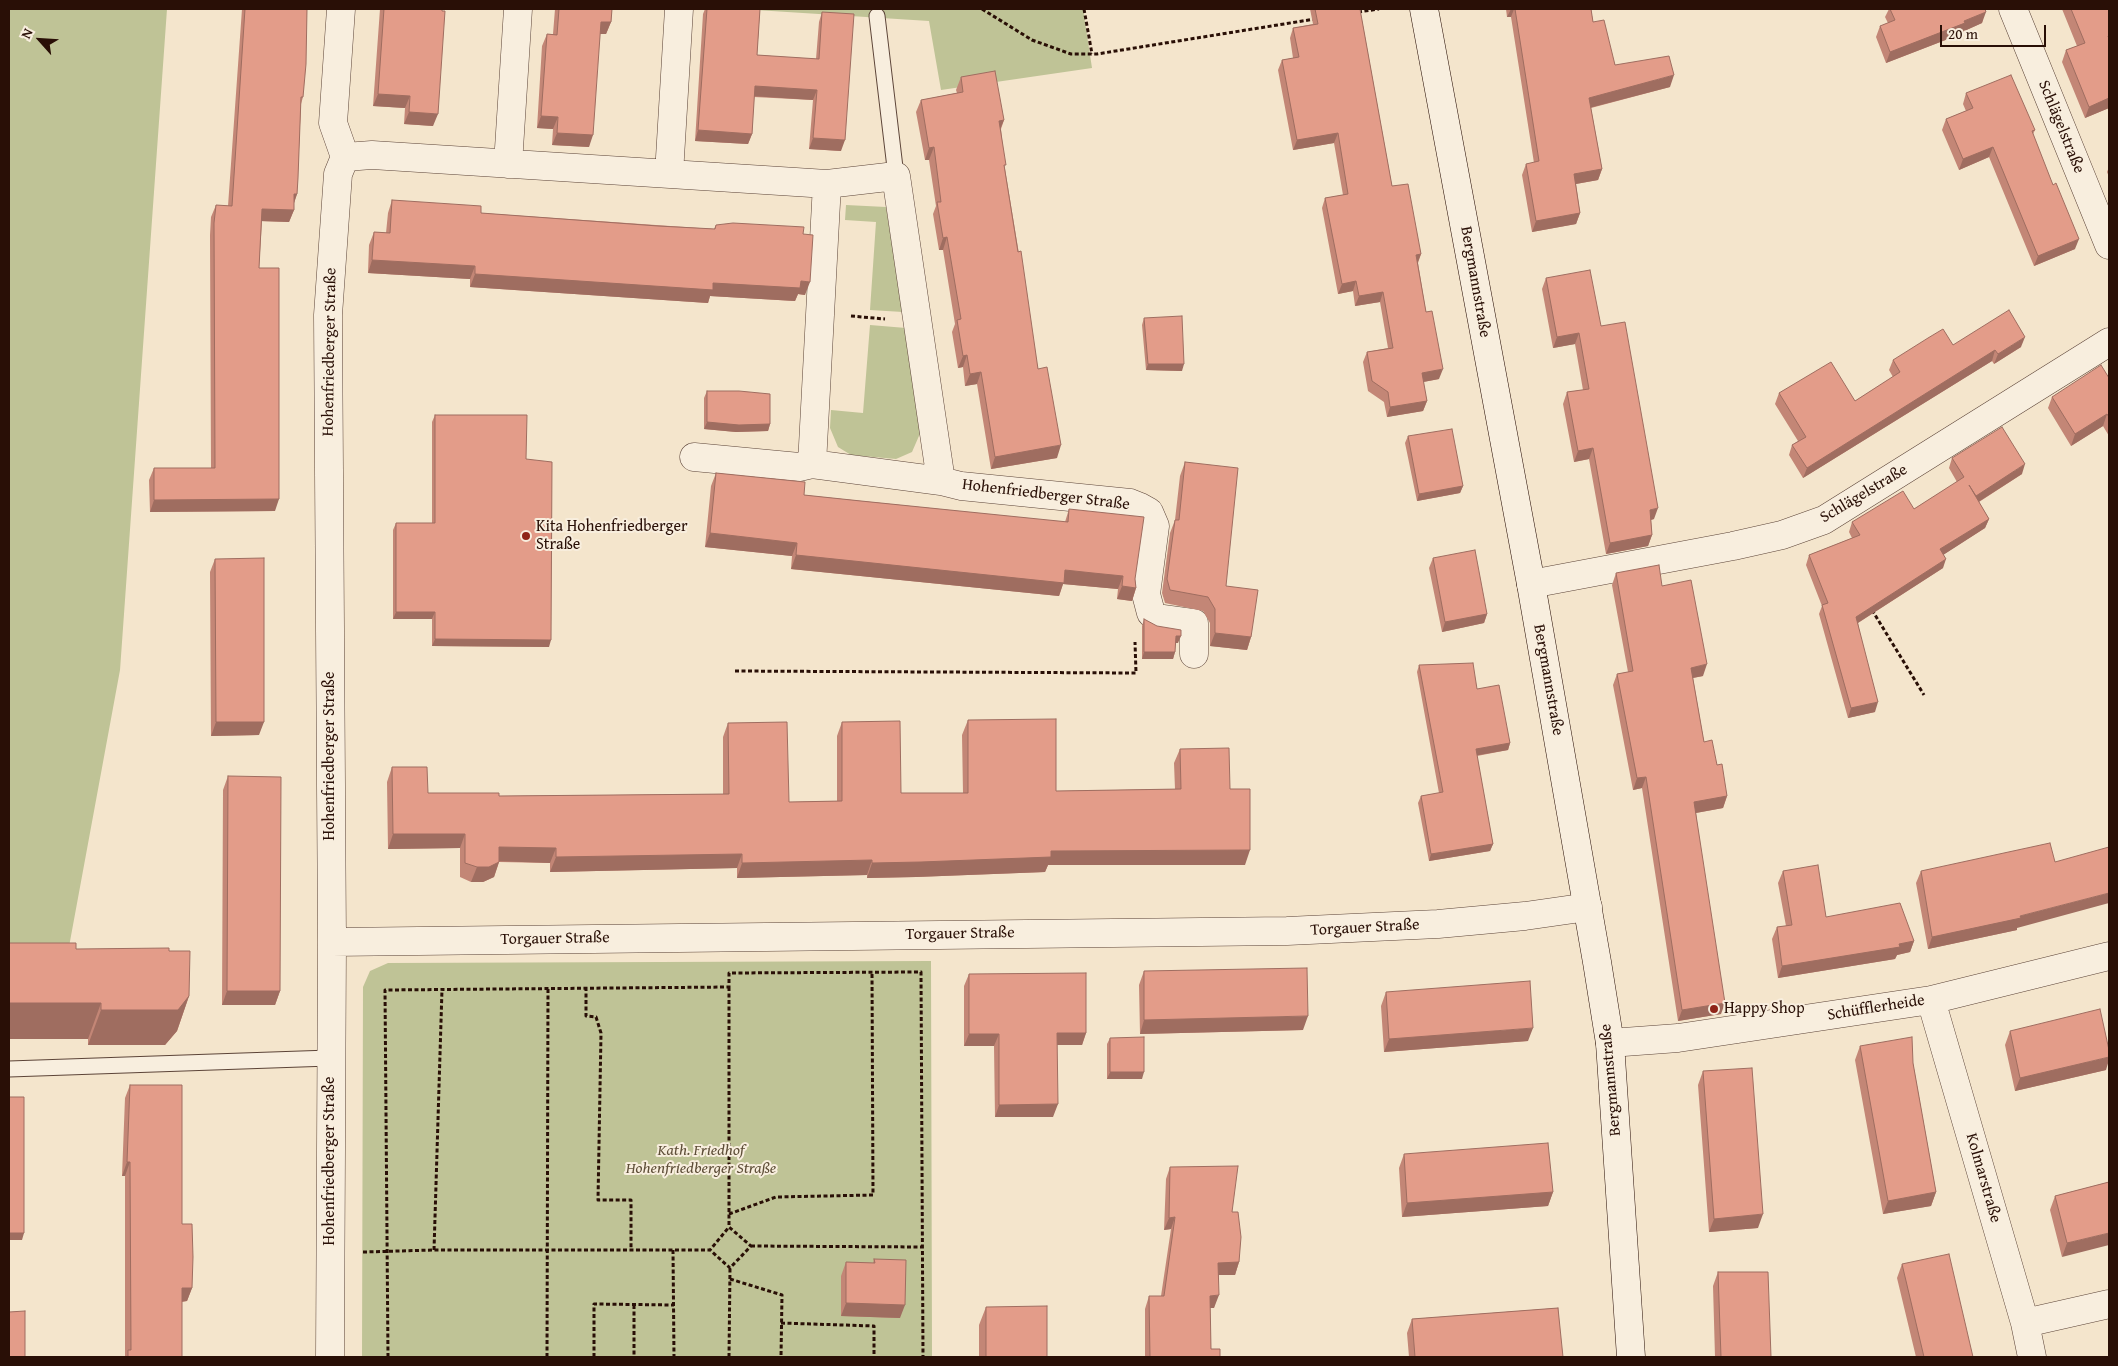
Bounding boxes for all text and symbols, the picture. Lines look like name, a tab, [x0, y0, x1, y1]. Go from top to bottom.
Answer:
north arrow	[15, 15, 65, 65]
scale bar	[1943, 15, 2049, 47]
text: 20 m	[1948, 23, 1978, 44]
text: N	[15, 25, 38, 42]
street label: Schlägelstraße	[2034, 78, 2088, 176]
street label: Bergmannstraße	[1456, 225, 1494, 339]
street label: Hohenfriedberger Straße	[319, 267, 341, 437]
street label: Schlägelstraße	[1817, 460, 1911, 528]
street label: Hohenfriedberger Straße	[961, 475, 1131, 515]
place label: Kita Hohenfriedberger Straße	[536, 517, 688, 555]
marker: Kita Hohenfriedberger Straße	[520, 530, 532, 542]
street label: Bergmannstraße	[1529, 623, 1567, 737]
street label: Hohenfriedberger Straße	[320, 672, 340, 840]
street label: Torgauer Straße	[1310, 916, 1420, 940]
street label: Torgauer Straße	[905, 923, 1015, 945]
street label: Torgauer Straße	[500, 928, 610, 950]
street label: Schüfflerheide	[1826, 991, 1926, 1025]
place label: Happy Shop	[1724, 999, 1805, 1019]
marker: Happy Shop	[1708, 1003, 1720, 1015]
street label: Bergmannstraße	[1597, 1023, 1625, 1137]
street label: Hohenfriedberger Straße	[320, 1077, 340, 1245]
street label: Kolmarstraße	[1961, 1131, 2005, 1225]
park label: Kath. Friedhof Hohenfriedberger Straße	[626, 1141, 776, 1179]

